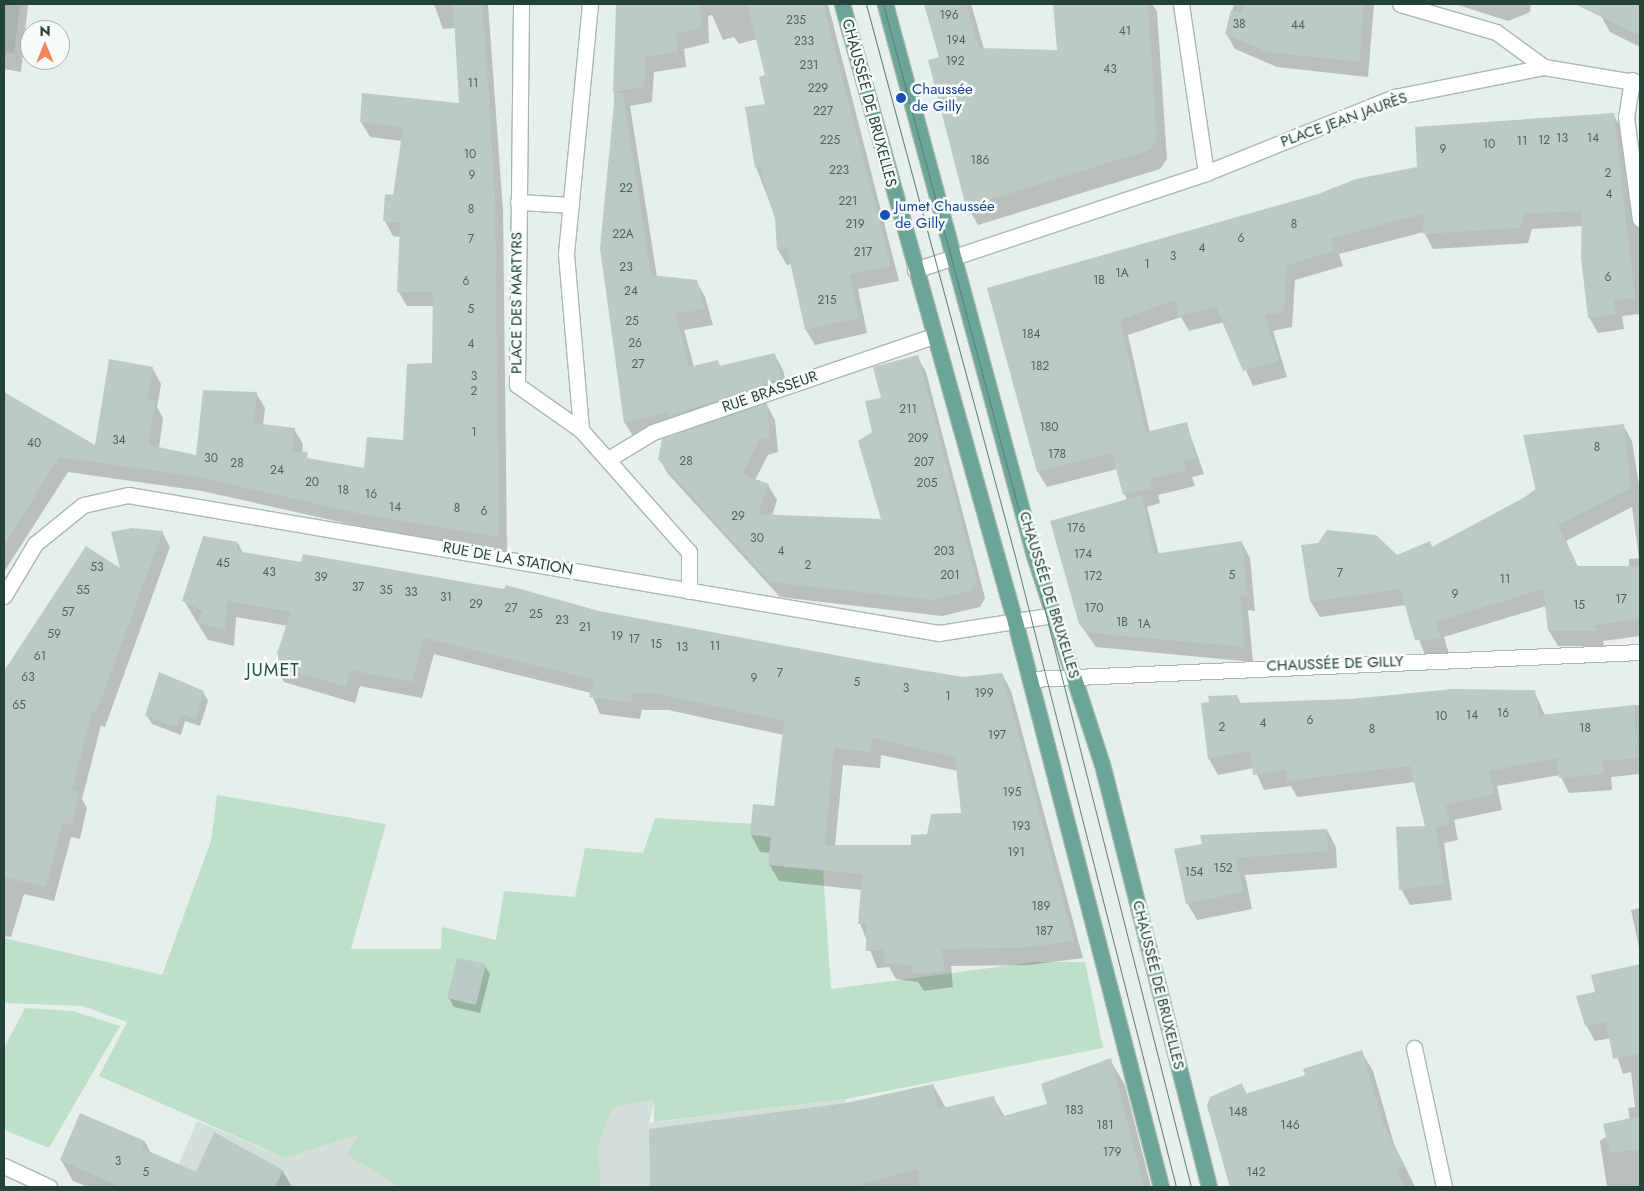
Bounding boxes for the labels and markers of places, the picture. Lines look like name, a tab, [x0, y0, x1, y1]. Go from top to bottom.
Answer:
place label: Chaussée de Gilly	[912, 80, 973, 115]
marker: Chaussée de Gilly	[894, 91, 908, 105]
place label: Jumet Chaussée de Gilly	[895, 197, 995, 232]
marker: Jumet Chaussée de Gilly	[879, 209, 891, 221]

